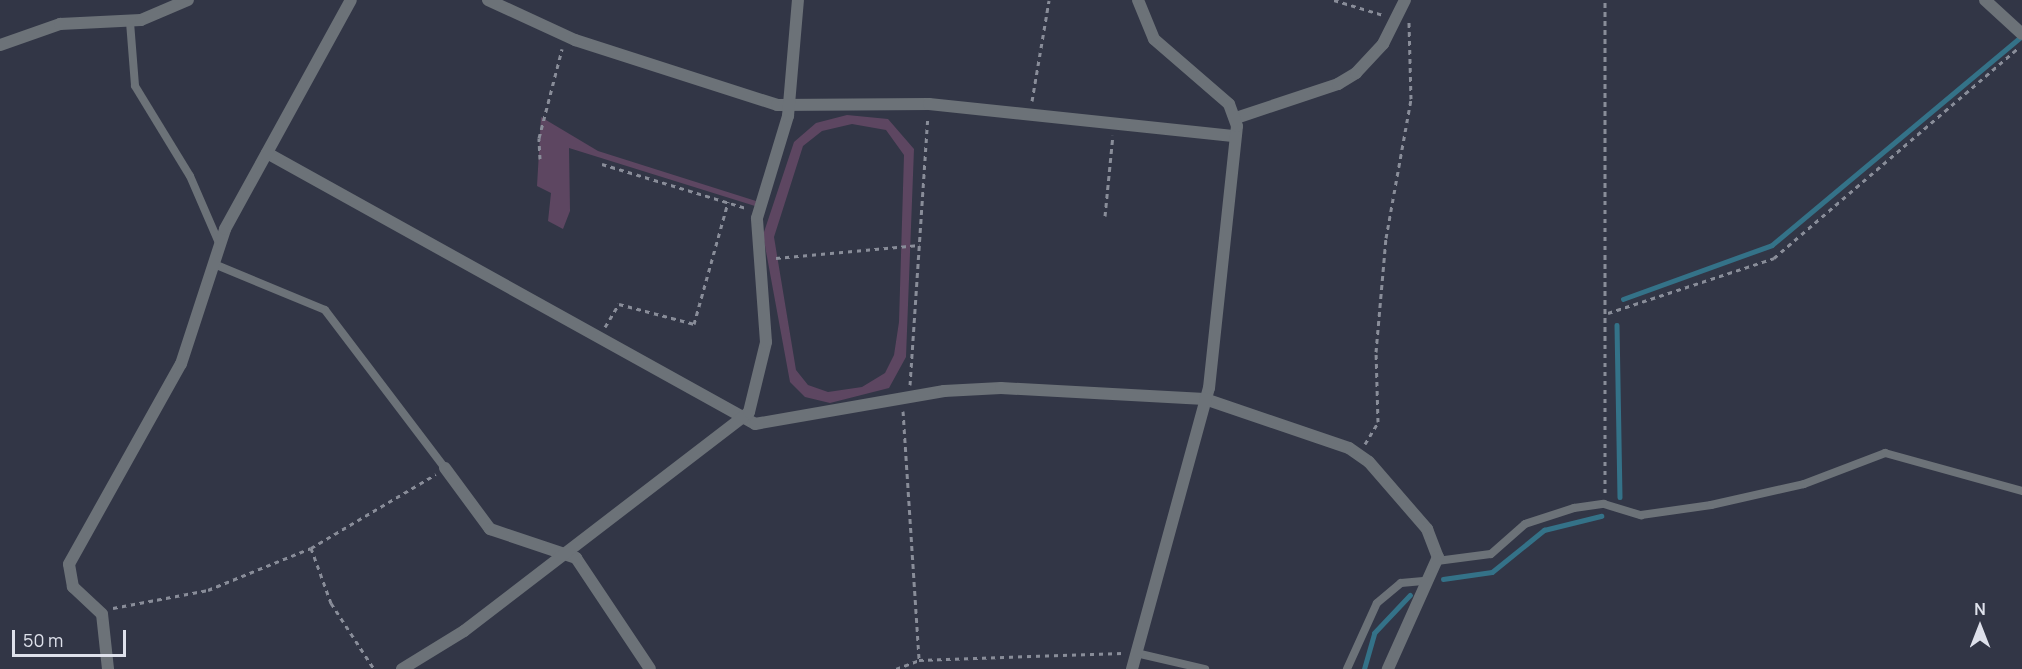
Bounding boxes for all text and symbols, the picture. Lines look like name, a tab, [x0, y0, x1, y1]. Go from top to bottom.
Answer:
north arrow	[1950, 597, 2010, 657]
text: N	[1974, 598, 1986, 620]
scale bar	[15, 618, 129, 656]
text: 50 m	[23, 628, 63, 652]

